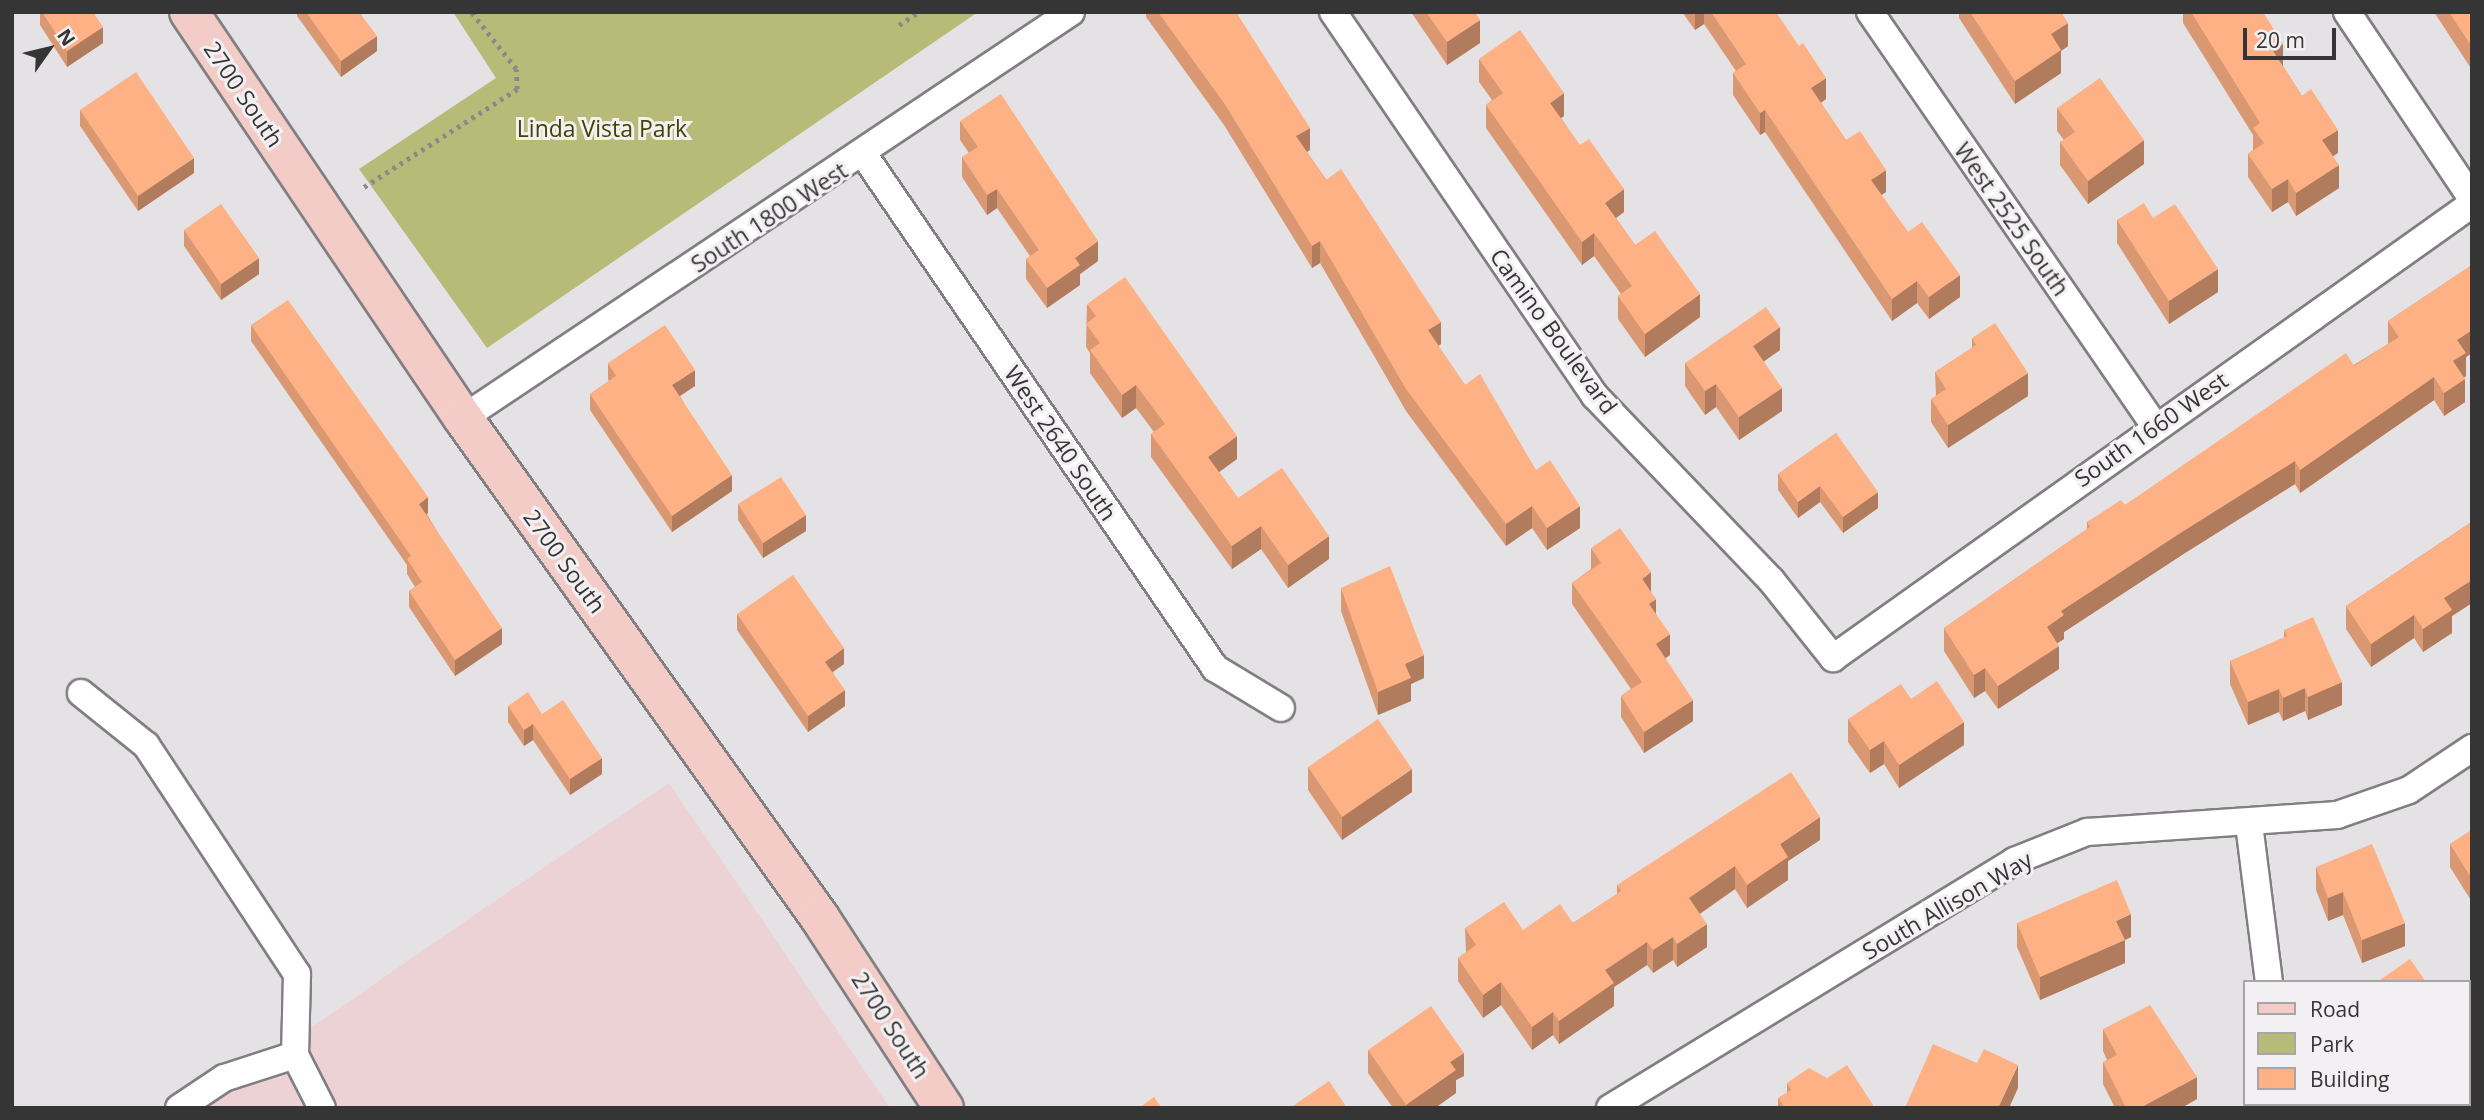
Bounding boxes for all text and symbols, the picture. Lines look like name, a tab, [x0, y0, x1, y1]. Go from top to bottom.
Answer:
north arrow	[14, 14, 84, 84]
scale bar	[2246, 14, 2339, 58]
text: N	[51, 24, 82, 51]
text: 20 m	[2256, 26, 2305, 54]
street label: 2700 South	[199, 36, 289, 152]
park label: Linda Vista Park	[517, 114, 687, 142]
street label: West 2525 South	[1949, 137, 2075, 301]
street label: South 1800 West	[686, 156, 852, 278]
street label: Camino Boulevard	[1485, 243, 1623, 419]
street label: West 2640 South	[999, 360, 1123, 526]
street label: South 1660 West	[2069, 366, 2233, 492]
street label: 2700 South	[518, 504, 612, 618]
street label: South Allison Way	[1857, 845, 2037, 965]
street label: 2700 South	[846, 967, 936, 1083]
legend	[2242, 980, 2470, 1106]
text: Road	[2310, 995, 2360, 1023]
text: Park	[2310, 1030, 2354, 1058]
text: Building	[2310, 1065, 2389, 1093]

